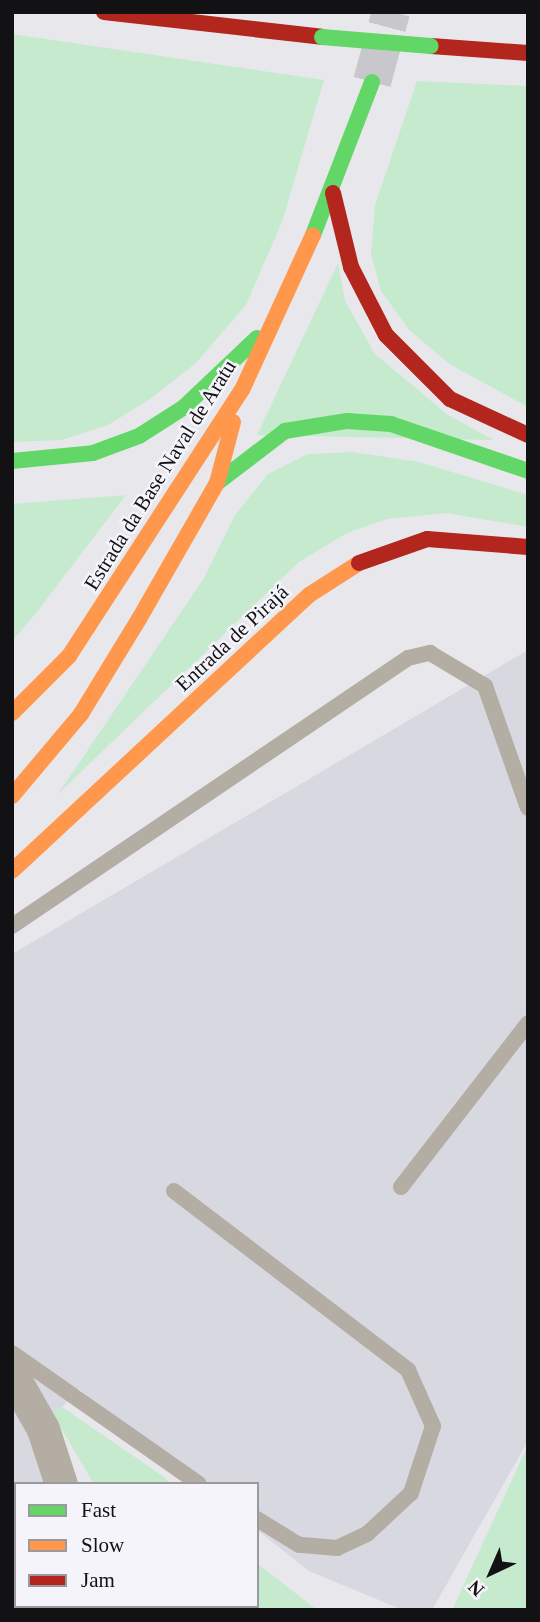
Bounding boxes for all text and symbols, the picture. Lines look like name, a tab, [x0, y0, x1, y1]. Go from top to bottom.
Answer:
street label: Estrada da Base Naval de Aratu	[78, 355, 242, 595]
street label: Entrada de Pirajá	[171, 579, 293, 697]
legend	[14, 1482, 259, 1608]
text: Fast	[81, 1498, 116, 1522]
text: Slow	[81, 1533, 124, 1557]
north arrow	[456, 1538, 526, 1608]
text: Jam	[81, 1568, 115, 1592]
text: N	[464, 1576, 488, 1601]

